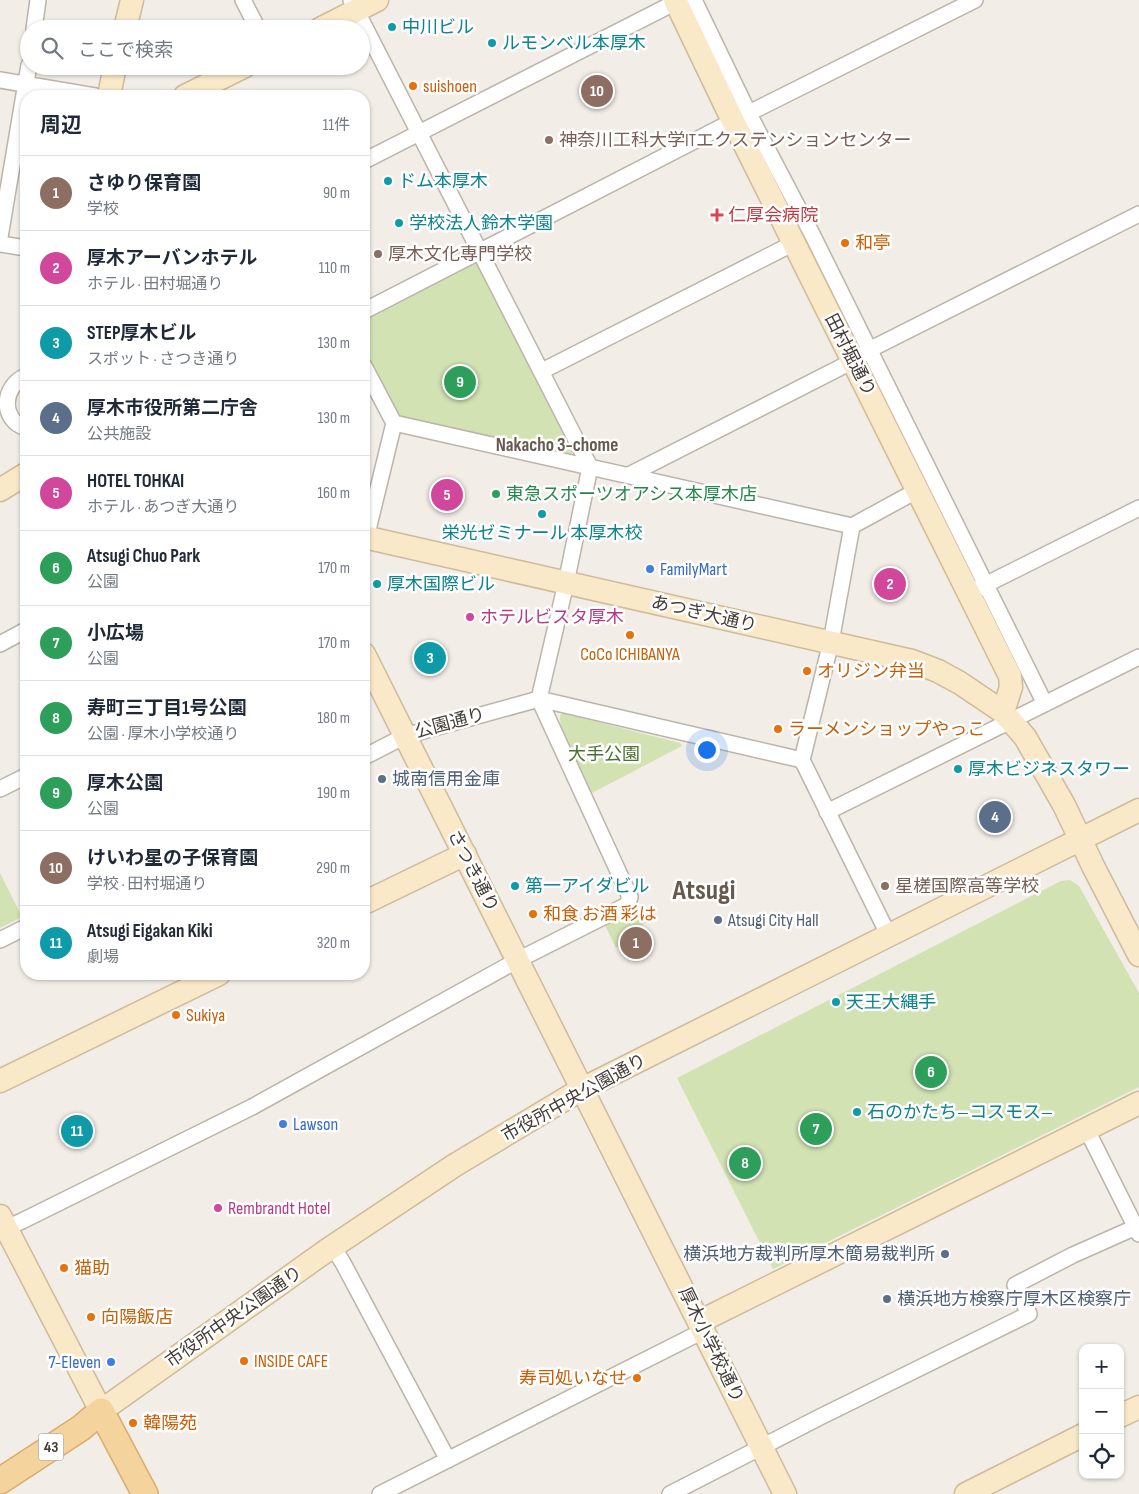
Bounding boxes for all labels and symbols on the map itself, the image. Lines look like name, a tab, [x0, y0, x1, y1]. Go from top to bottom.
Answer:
place label: 中川ビル	[402, 17, 474, 38]
marker: 中川ビル	[386, 21, 398, 33]
place label: ルモンベル本厚木	[502, 33, 646, 54]
marker: ルモンベル本厚木	[486, 37, 498, 49]
pin: 10	[581, 72, 613, 110]
place label: suishoen	[423, 76, 477, 97]
marker: suishoen	[407, 80, 419, 92]
place label: 神奈川工科大学ITエクステンションセンター	[559, 130, 911, 151]
marker: 神奈川工科大学ITエクステンションセンター	[543, 134, 555, 146]
place label: ドム本厚木	[398, 171, 488, 192]
marker: ドム本厚木	[382, 175, 394, 187]
place label: 仁厚会病院	[728, 205, 818, 226]
marker: 仁厚会病院	[710, 208, 724, 222]
place label: 学校法人鈴木学園	[409, 213, 553, 234]
marker: 学校法人鈴木学園	[393, 217, 405, 229]
place label: 和亭	[855, 233, 891, 254]
marker: 和亭	[839, 237, 851, 249]
place label: 厚木文化専門学校	[388, 244, 532, 265]
marker: 厚木文化専門学校	[372, 248, 384, 260]
street label: 田村堀通り	[820, 310, 880, 400]
pin: 9	[444, 363, 476, 401]
district label: Nakacho 3-chome	[496, 434, 618, 457]
pin: 5	[431, 476, 463, 514]
place label: 東急スポーツオアシス本厚木店	[506, 484, 757, 505]
marker: 東急スポーツオアシス本厚木店	[490, 488, 502, 500]
marker: 栄光ゼミナール 本厚木校	[536, 508, 548, 520]
place label: 栄光ゼミナール 本厚木校	[442, 523, 642, 544]
place label: FamilyMart	[660, 559, 728, 580]
marker: FamilyMart	[644, 563, 656, 575]
pin: 2	[874, 565, 906, 603]
place label: 厚木国際ビル	[387, 574, 495, 595]
marker: 厚木国際ビル	[371, 578, 383, 590]
street label: あつぎ大通り	[649, 592, 759, 636]
place label: ホテルビスタ厚木	[480, 607, 624, 628]
marker: ホテルビスタ厚木	[464, 611, 476, 623]
marker: CoCo ICHIBANYA	[624, 629, 636, 641]
pin: 3	[414, 639, 446, 677]
place label: CoCo ICHIBANYA	[580, 644, 680, 665]
place label: オリジン弁当	[817, 661, 925, 682]
marker: オリジン弁当	[801, 665, 813, 677]
street label: 公園通り	[413, 704, 487, 742]
place label: ラーメンショップやっこ	[788, 719, 985, 740]
marker: ラーメンショップやっこ	[772, 723, 784, 735]
your location	[694, 737, 720, 763]
park label: 大手公園	[568, 744, 640, 765]
place label: 厚木ビジネスタワー	[968, 759, 1130, 780]
marker: 厚木ビジネスタワー	[952, 763, 964, 775]
place label: 城南信用金庫	[392, 769, 500, 790]
marker: 城南信用金庫	[376, 773, 388, 785]
pin: 4	[979, 798, 1011, 836]
street label: さつき通り	[443, 826, 503, 916]
district label: Atsugi	[672, 874, 735, 907]
place label: 第一アイダビル	[525, 876, 649, 897]
place label: 星槎国際高等学校	[895, 876, 1039, 897]
marker: 第一アイダビル	[509, 880, 521, 892]
marker: 星槎国際高等学校	[879, 880, 891, 892]
place label: 和食 お酒 彩は	[543, 904, 657, 925]
marker: 和食 お酒 彩は	[527, 908, 539, 920]
place label: Atsugi City Hall	[727, 910, 819, 931]
marker: Atsugi City Hall	[712, 914, 724, 926]
pin: 1	[620, 924, 652, 962]
place label: 天王大縄手	[846, 992, 936, 1013]
marker: 天王大縄手	[830, 996, 842, 1008]
place label: Sukiya	[186, 1005, 225, 1026]
marker: Sukiya	[170, 1009, 182, 1021]
street label: 市役所中央公園通り	[498, 1050, 650, 1146]
pin: 6	[915, 1053, 947, 1091]
place label: 石のかたち—コスモス—	[867, 1102, 1053, 1123]
marker: 石のかたち—コスモス—	[851, 1106, 863, 1118]
pin: 7	[800, 1110, 832, 1148]
pin: 11	[61, 1112, 93, 1150]
place label: Lawson	[293, 1114, 338, 1135]
marker: Lawson	[277, 1118, 289, 1130]
pin: 8	[729, 1144, 761, 1182]
place label: Rembrandt Hotel	[228, 1198, 330, 1219]
marker: Rembrandt Hotel	[212, 1202, 224, 1214]
place label: 横浜地方裁判所厚木簡易裁判所	[683, 1244, 935, 1265]
marker: 横浜地方裁判所厚木簡易裁判所	[939, 1248, 951, 1260]
place label: 猫助	[74, 1258, 110, 1279]
marker: 猫助	[58, 1262, 70, 1274]
street label: 市役所中央公園通り	[162, 1262, 306, 1372]
street label: 厚木小学校通り	[674, 1284, 748, 1406]
place label: 横浜地方検察庁厚木区検察庁	[897, 1289, 1131, 1310]
marker: 横浜地方検察庁厚木区検察庁	[881, 1293, 893, 1305]
place label: 向陽飯店	[101, 1307, 173, 1328]
marker: 向陽飯店	[85, 1311, 97, 1323]
place label: INSIDE CAFE	[254, 1351, 328, 1372]
place label: 7-Eleven	[48, 1352, 101, 1373]
marker: INSIDE CAFE	[238, 1355, 250, 1367]
marker: 7-Eleven	[105, 1356, 117, 1368]
place label: 寿司処いなせ	[519, 1368, 627, 1389]
marker: 寿司処いなせ	[631, 1372, 643, 1384]
place label: 韓陽苑	[143, 1413, 197, 1434]
marker: 韓陽苑	[127, 1417, 139, 1429]
road number: 43	[38, 1434, 64, 1460]

